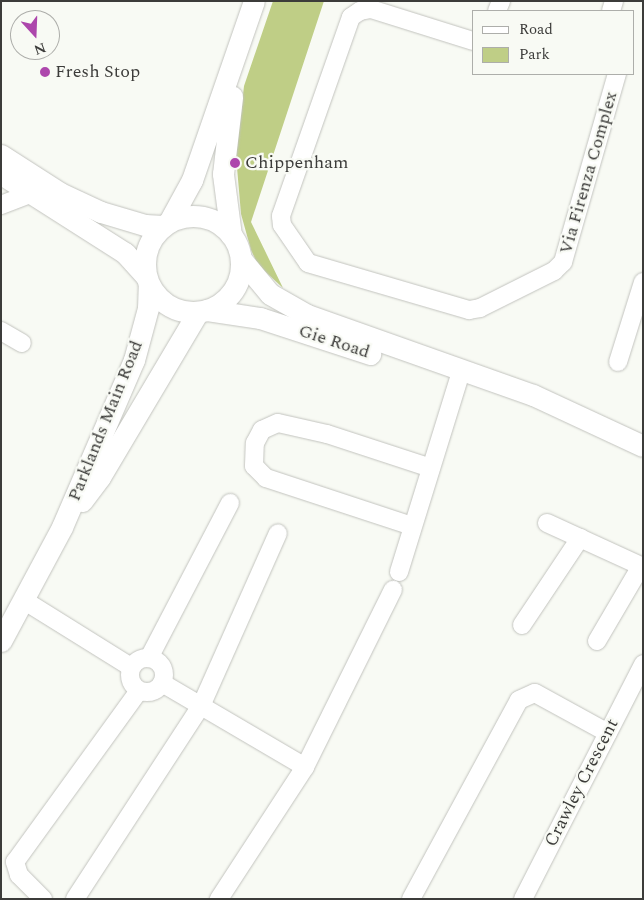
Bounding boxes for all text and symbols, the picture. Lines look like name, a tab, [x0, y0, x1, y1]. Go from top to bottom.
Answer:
north arrow	[10, 10, 60, 60]
legend	[472, 10, 634, 75]
text: Road	[519, 18, 553, 41]
text: N	[31, 37, 49, 60]
text: Park	[519, 43, 550, 66]
place label: Fresh Stop	[55, 61, 140, 83]
marker: Fresh Stop	[39, 66, 51, 78]
street label: Via Firenza Complex	[555, 89, 623, 257]
place label: Chippenham	[245, 152, 348, 174]
marker: Chippenham	[229, 157, 241, 169]
street label: Gie Road	[296, 320, 372, 364]
street label: Parklands Main Road	[64, 338, 148, 504]
street label: Crawley Crescent	[540, 715, 624, 851]

